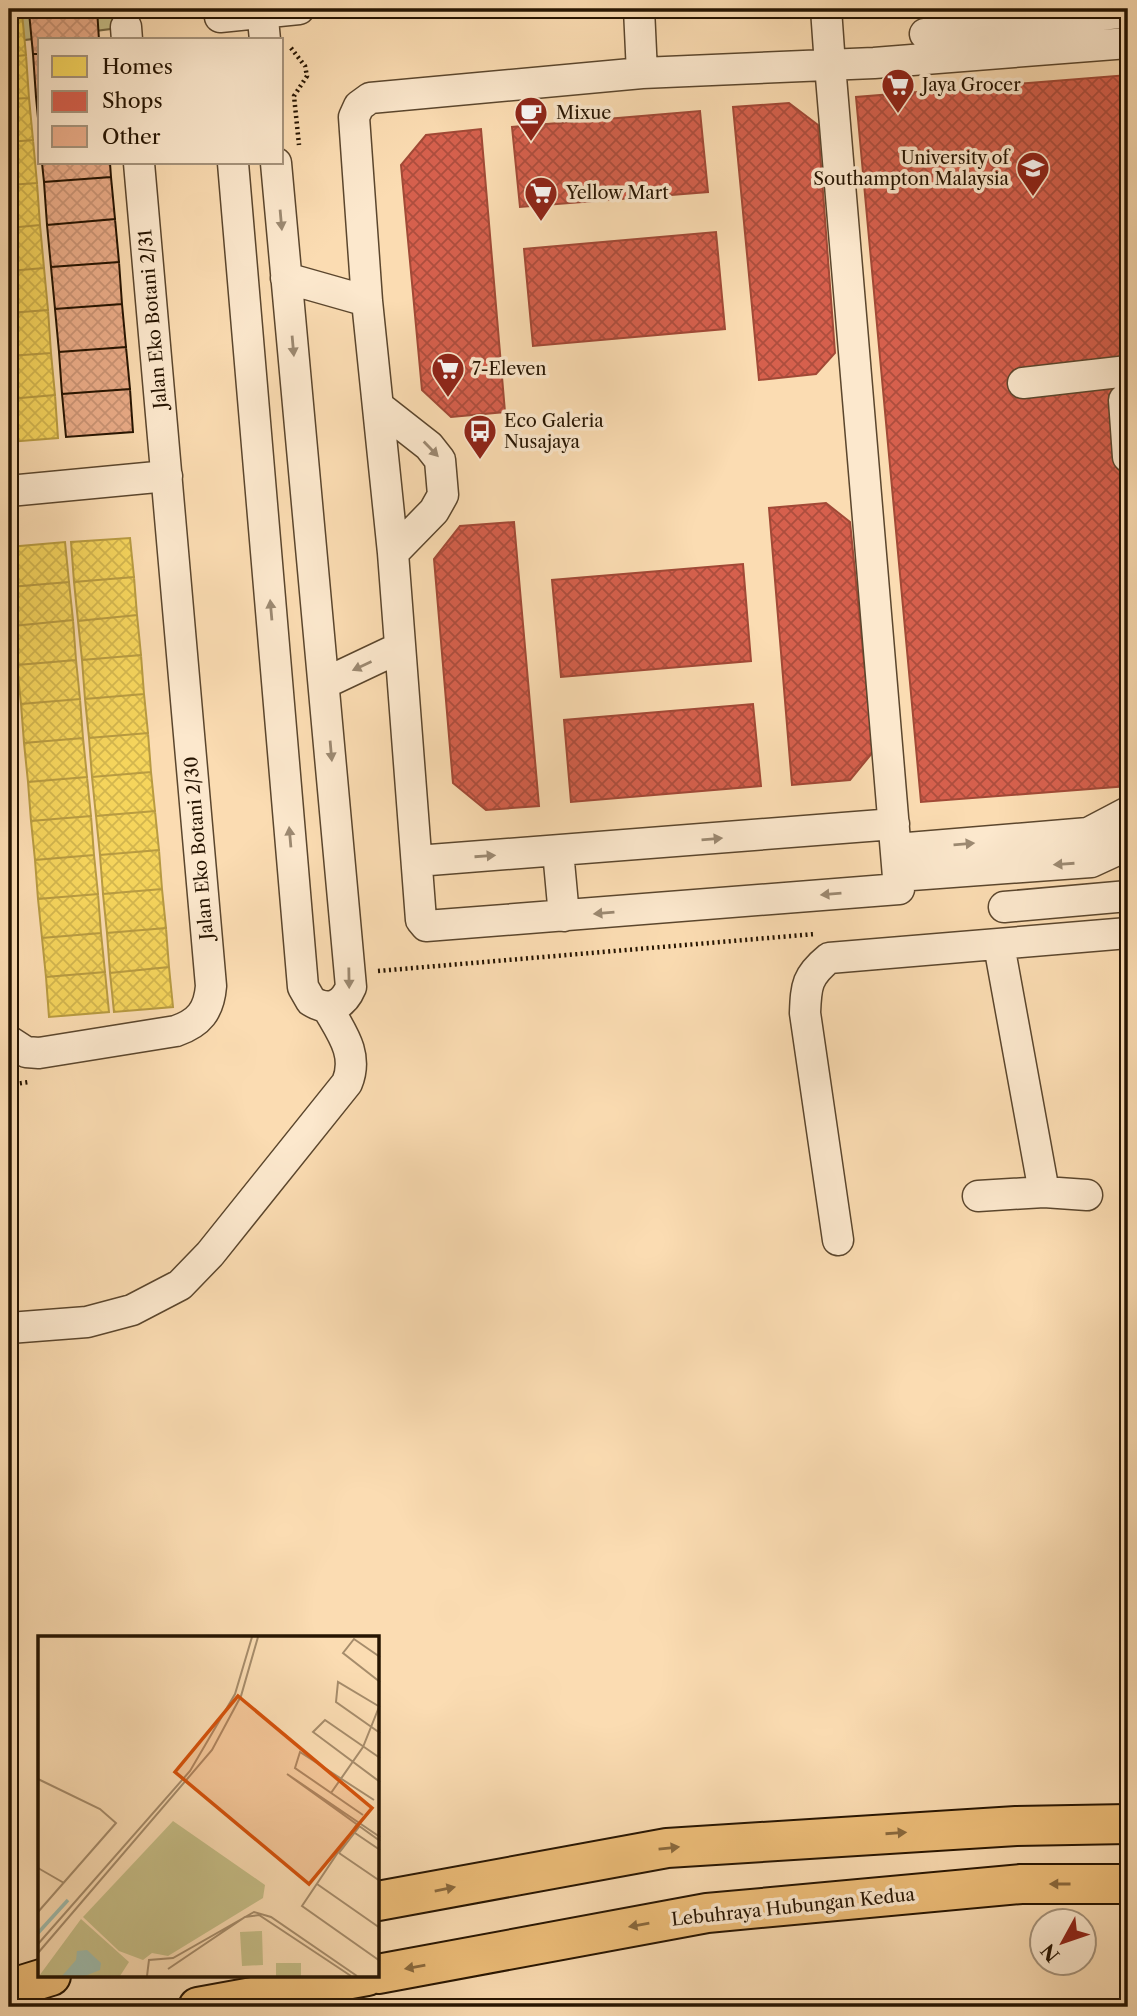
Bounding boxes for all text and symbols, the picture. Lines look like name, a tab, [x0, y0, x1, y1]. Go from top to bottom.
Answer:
legend	[38, 38, 284, 164]
text: Homes	[102, 54, 173, 79]
supermarket icon: Jaya Grocer	[879, 66, 917, 115]
place label: Jaya Grocer	[919, 74, 1021, 96]
text: Shops	[102, 88, 163, 113]
cafe icon: Mixue	[512, 94, 550, 143]
place label: Mixue	[556, 102, 611, 124]
text: Other	[102, 124, 161, 149]
place label: University of Southampton Malaysia	[813, 147, 1012, 190]
school or university icon: University of Southampton Malaysia	[1014, 149, 1052, 198]
supermarket icon: Yellow Mart	[522, 174, 560, 223]
place label: Yellow Mart	[565, 182, 669, 204]
one-way arrow	[276, 210, 287, 232]
street label: Jalan Eko Botani 2/31	[134, 228, 172, 413]
one-way arrow	[288, 335, 299, 357]
supermarket icon: 7-Eleven	[429, 350, 467, 399]
place label: 7-Eleven	[472, 358, 547, 380]
place label: Eco Galeria Nusajaya	[504, 410, 604, 453]
bus stop icon: Eco Galeria Nusajaya	[461, 412, 499, 461]
one-way arrow	[422, 440, 438, 457]
one-way arrow	[265, 599, 276, 621]
one-way arrow	[352, 660, 372, 672]
one-way arrow	[326, 740, 337, 762]
street label: Jalan Eko Botani 2/30	[180, 756, 218, 943]
one-way arrow	[284, 826, 295, 848]
one-way arrow	[701, 833, 723, 844]
one-way arrow	[954, 838, 976, 849]
one-way arrow	[474, 850, 496, 861]
one-way arrow	[1053, 859, 1075, 870]
one-way arrow	[820, 889, 842, 900]
one-way arrow	[593, 908, 615, 919]
one-way arrow	[344, 967, 355, 989]
inset map	[38, 1636, 380, 1978]
one-way arrow	[885, 1828, 907, 1839]
one-way arrow	[658, 1843, 680, 1854]
one-way arrow	[1049, 1878, 1071, 1890]
one-way arrow	[434, 1883, 456, 1894]
street label: Lebuhraya Hubungan Kedua	[670, 1883, 916, 1931]
north arrow	[1028, 1908, 1098, 1978]
one-way arrow	[628, 1920, 650, 1931]
text: N	[1036, 1939, 1064, 1966]
one-way arrow	[404, 1962, 426, 1973]

